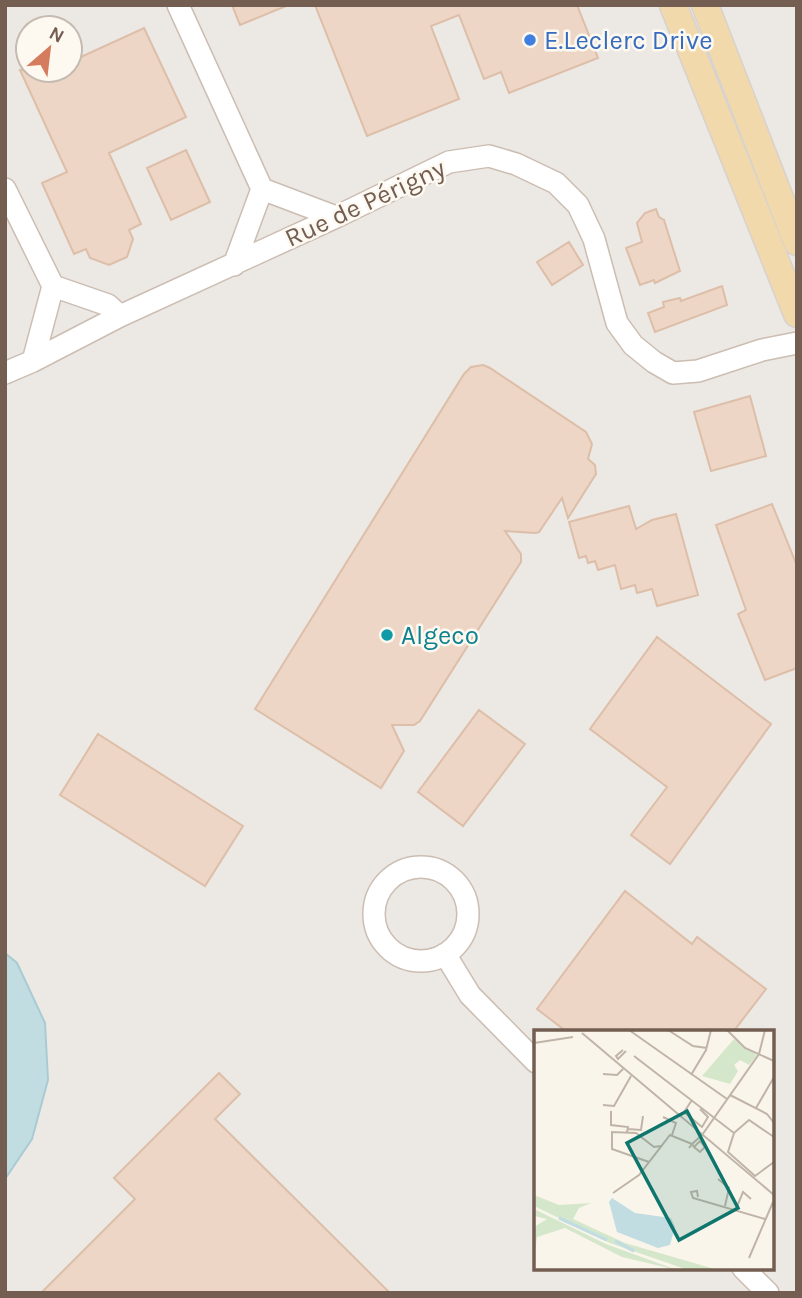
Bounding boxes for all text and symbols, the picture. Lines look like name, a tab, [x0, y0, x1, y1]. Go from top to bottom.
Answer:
north arrow	[14, 14, 84, 84]
text: N	[45, 22, 68, 48]
place label: E.Leclerc Drive	[544, 25, 713, 56]
marker: E.Leclerc Drive	[522, 32, 538, 48]
street label: Rue de Périgny	[280, 152, 450, 254]
place label: Algeco	[401, 620, 479, 651]
marker: Algeco	[379, 627, 395, 643]
inset map	[534, 1030, 774, 1270]

